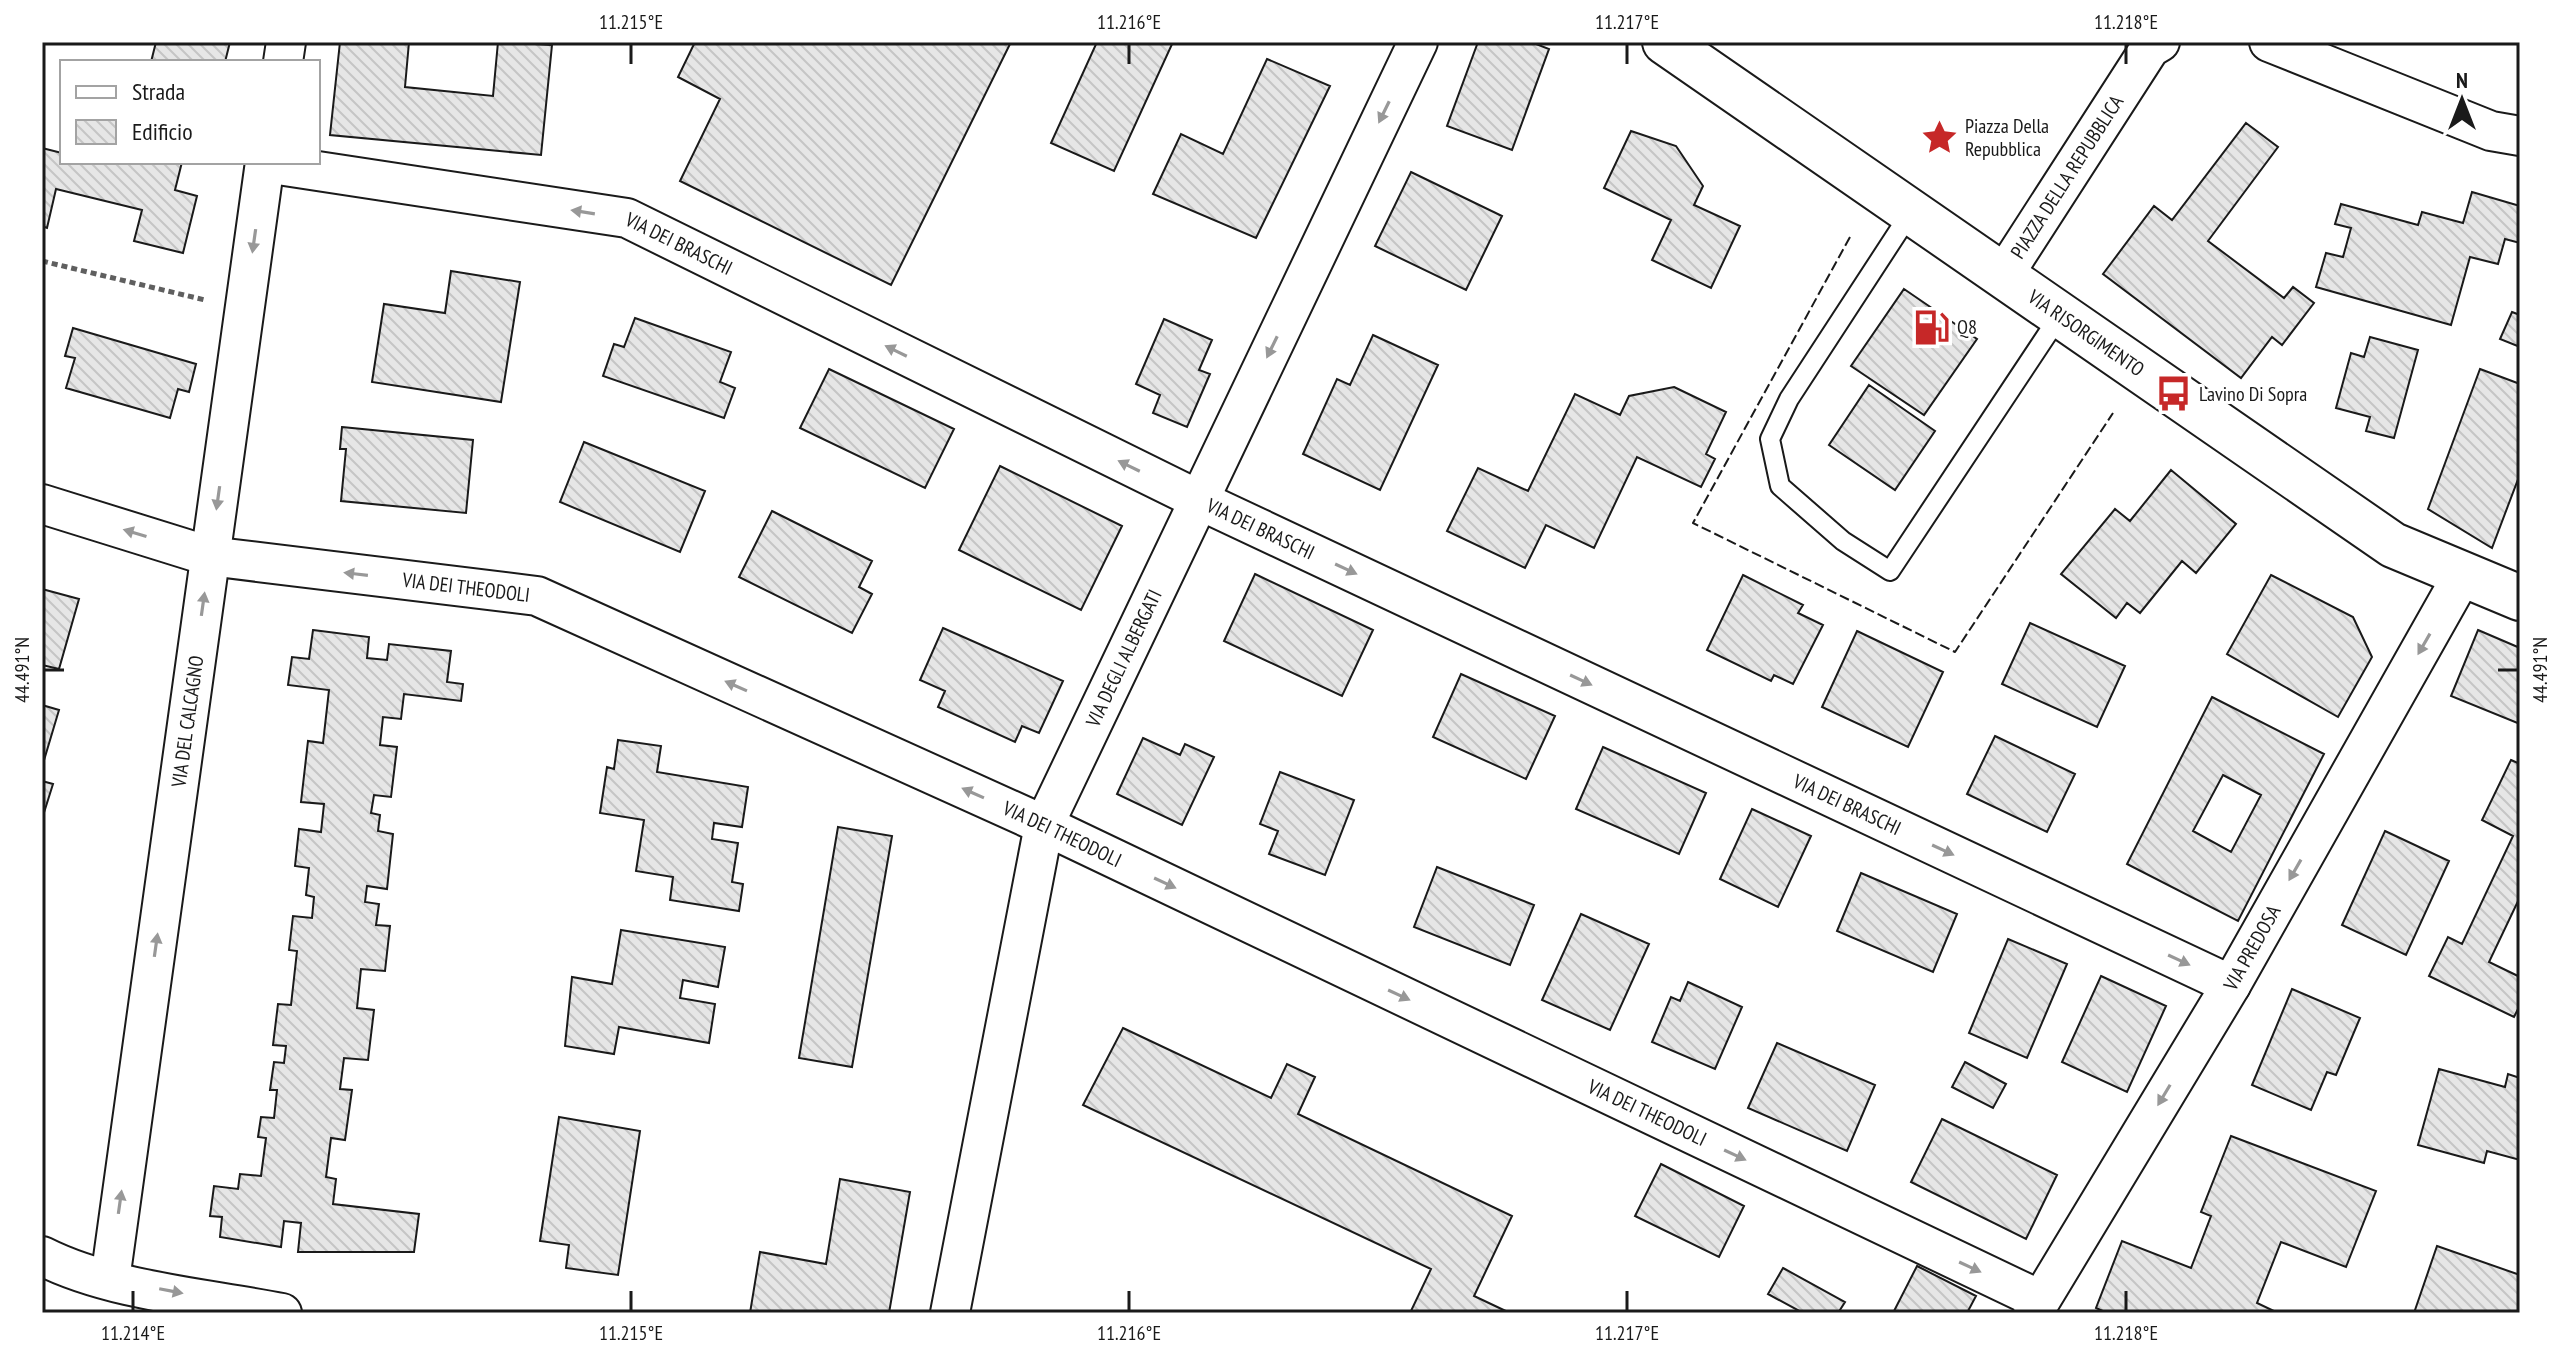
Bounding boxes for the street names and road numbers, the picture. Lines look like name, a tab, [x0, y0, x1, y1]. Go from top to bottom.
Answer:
street label: PIAZZA DELLA REPUBBLICA	[2005, 90, 2129, 263]
street label: VIA DEI BRASCHI	[620, 206, 737, 281]
street label: VIA RISORGIMENTO	[2022, 283, 2149, 382]
street label: VIA DEI BRASCHI	[1202, 492, 1319, 565]
street label: VIA DEI THEODOLI	[400, 567, 531, 608]
street label: VIA DEGLI ALBERGATI	[1079, 585, 1168, 732]
street label: VIA DEL CALCAGNO	[165, 654, 209, 790]
street label: VIA DEI BRASCHI	[1788, 768, 1905, 841]
street label: VIA DEI THEODOLI	[998, 795, 1126, 873]
street label: VIA PREDOSA	[2217, 900, 2287, 996]
street label: VIA DEI THEODOLI	[1583, 1073, 1711, 1152]

